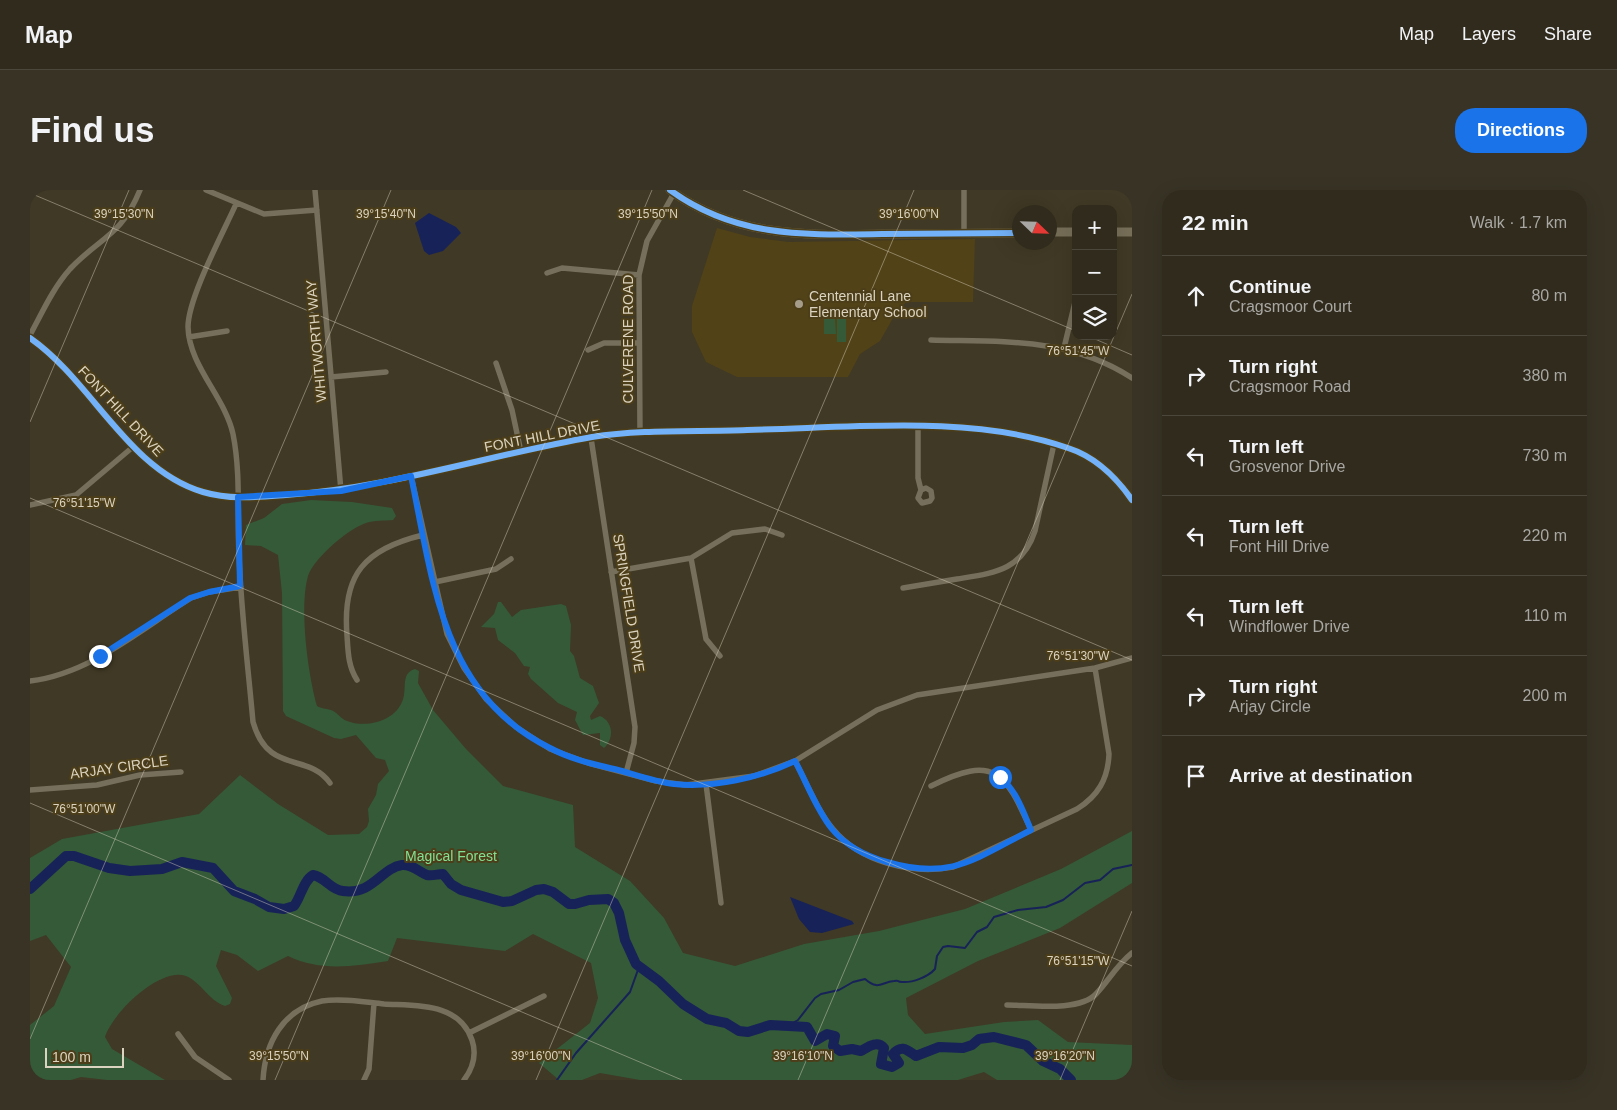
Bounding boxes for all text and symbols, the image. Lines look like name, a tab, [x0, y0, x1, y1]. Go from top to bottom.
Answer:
text: Map	[25, 21, 73, 48]
text: Map	[1399, 24, 1434, 44]
text: Layers	[1462, 24, 1516, 44]
text: Share	[1544, 24, 1592, 44]
button: Directions	[1455, 108, 1587, 153]
text: Find us	[30, 110, 154, 149]
north arrow	[1012, 205, 1057, 250]
map controls	[1072, 205, 1117, 340]
button: +	[1072, 205, 1117, 250]
text: 39°15'30"N	[94, 207, 154, 221]
text: 39°15'40"N	[356, 207, 416, 221]
text: 39°15'50"N	[618, 207, 678, 221]
text: 39°16'00"N	[879, 207, 939, 221]
text: 22 min	[1182, 211, 1249, 234]
text: Walk · 1.7 km	[1470, 214, 1567, 231]
button: −	[1072, 250, 1117, 295]
street label: CULVERENE ROAD	[620, 275, 636, 403]
text: Continue	[1229, 276, 1311, 297]
street label: WHITWORTH WAY	[303, 279, 329, 403]
icon: ahead	[1182, 282, 1210, 310]
text: 80 m	[1531, 287, 1567, 304]
place label: Centennial Lane Elementary School	[809, 288, 927, 320]
button: layers	[1072, 295, 1117, 340]
marker: Centennial Lane Elementary School	[793, 298, 805, 310]
text: Cragsmoor Court	[1229, 298, 1352, 315]
text: 76°51'45"W	[1047, 344, 1110, 358]
text: Turn right	[1229, 356, 1317, 377]
icon: right	[1182, 362, 1210, 390]
street label: FONT HILL DRIVE	[75, 363, 167, 459]
text: 380 m	[1523, 367, 1567, 384]
text: Cragsmoor Road	[1229, 378, 1351, 395]
street label: FONT HILL DRIVE	[483, 417, 601, 455]
text: Turn left	[1229, 436, 1304, 457]
icon: left	[1182, 442, 1210, 470]
text: 730 m	[1523, 447, 1567, 464]
text: Grosvenor Drive	[1229, 458, 1345, 475]
text: 76°51'15"W	[53, 496, 116, 510]
text: Turn left	[1229, 516, 1304, 537]
icon: left	[1182, 522, 1210, 550]
text: 220 m	[1523, 527, 1567, 544]
street label: SPRINGFIELD DRIVE	[610, 533, 648, 673]
text: Font Hill Drive	[1229, 538, 1329, 555]
text: Turn left	[1229, 596, 1304, 617]
icon: left	[1182, 602, 1210, 630]
text: 110 m	[1524, 607, 1567, 624]
text: Windflower Drive	[1229, 618, 1350, 635]
route end	[89, 645, 112, 668]
text: 76°51'30"W	[1047, 649, 1110, 663]
text: Turn right	[1229, 676, 1317, 697]
icon: right	[1182, 682, 1210, 710]
text: 200 m	[1523, 687, 1567, 704]
text: Arjay Circle	[1229, 698, 1311, 715]
street label: ARJAY CIRCLE	[69, 752, 169, 782]
icon: arrive	[1182, 762, 1210, 790]
text: Arrive at destination	[1229, 765, 1413, 786]
route start	[989, 766, 1012, 789]
text: 76°51'00"W	[53, 802, 116, 816]
park label: Magical Forest	[405, 848, 497, 864]
text: 76°51'15"W	[1047, 954, 1110, 968]
scale bar	[45, 1045, 124, 1068]
text: 100 m	[52, 1049, 91, 1065]
text: 39°15'50"N	[249, 1049, 309, 1063]
text: 39°16'00"N	[511, 1049, 571, 1063]
text: 39°16'10"N	[773, 1049, 833, 1063]
text: 39°16'20"N	[1035, 1049, 1095, 1063]

